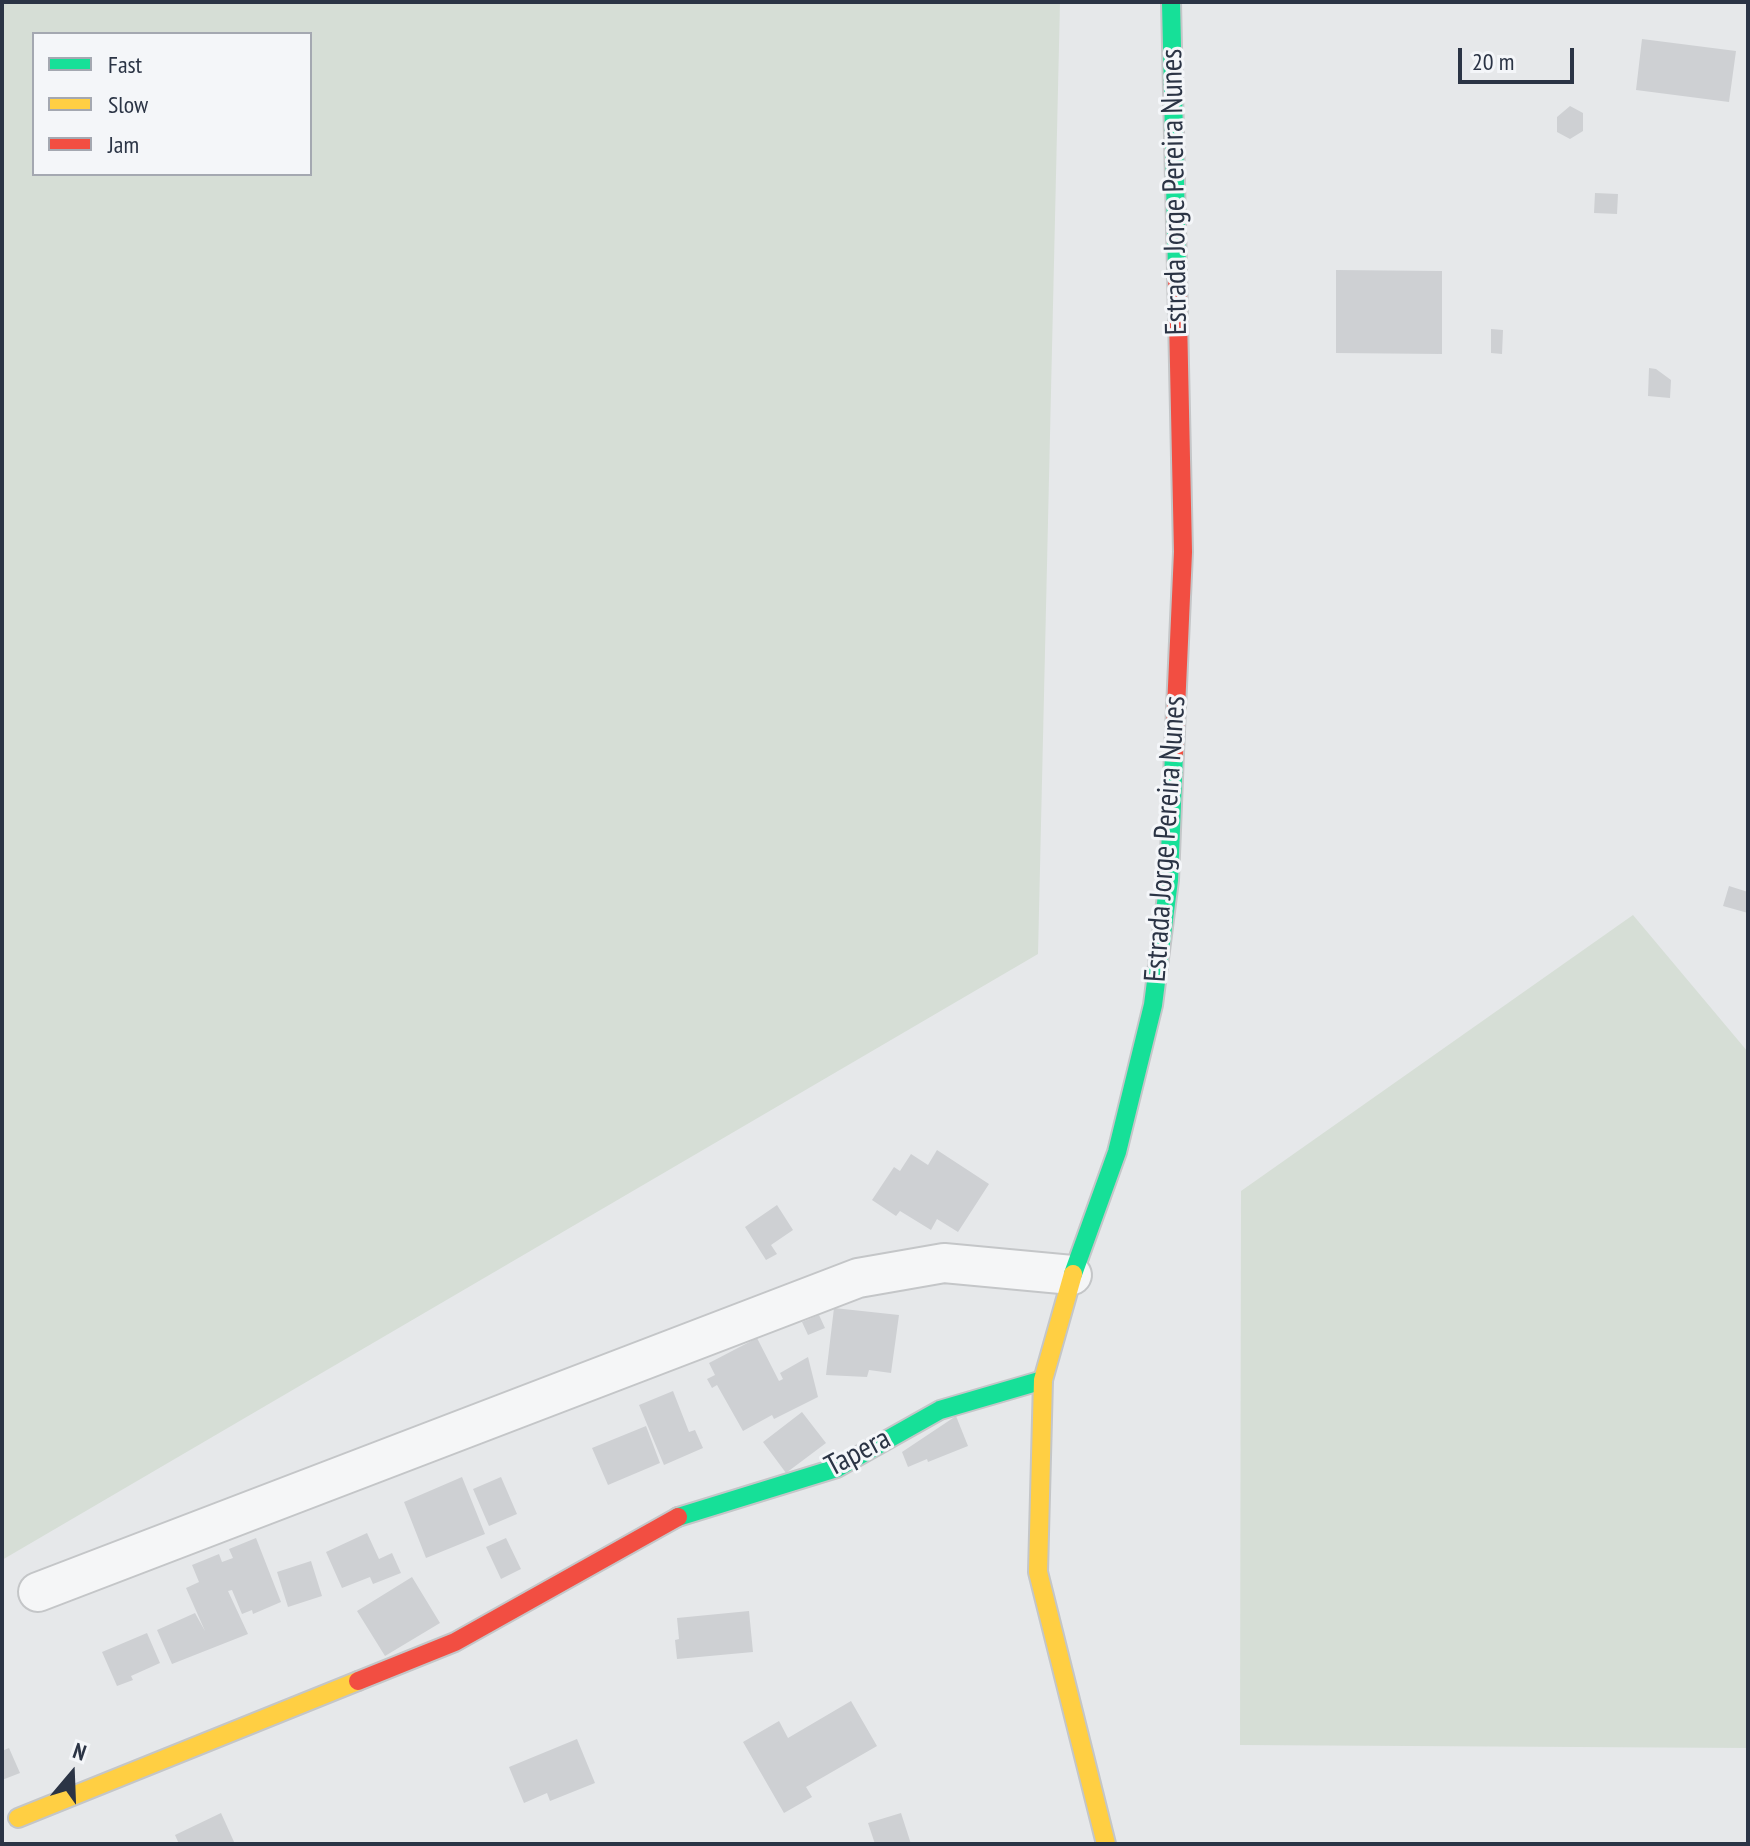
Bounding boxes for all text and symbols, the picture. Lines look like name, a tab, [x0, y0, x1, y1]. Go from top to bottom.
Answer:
legend	[32, 32, 312, 176]
scale bar	[1462, 32, 1578, 82]
text: 20 m	[1472, 46, 1514, 77]
street label: Estrada Jorge Pereira Nunes	[1155, 48, 1195, 336]
text: Fast	[108, 49, 142, 80]
text: Slow	[108, 89, 148, 120]
text: Jam	[108, 129, 139, 160]
street label: Estrada Jorge Pereira Nunes	[1138, 695, 1194, 983]
street label: Tapera	[819, 1421, 897, 1485]
north arrow	[32, 1734, 112, 1814]
text: N	[70, 1736, 90, 1766]

